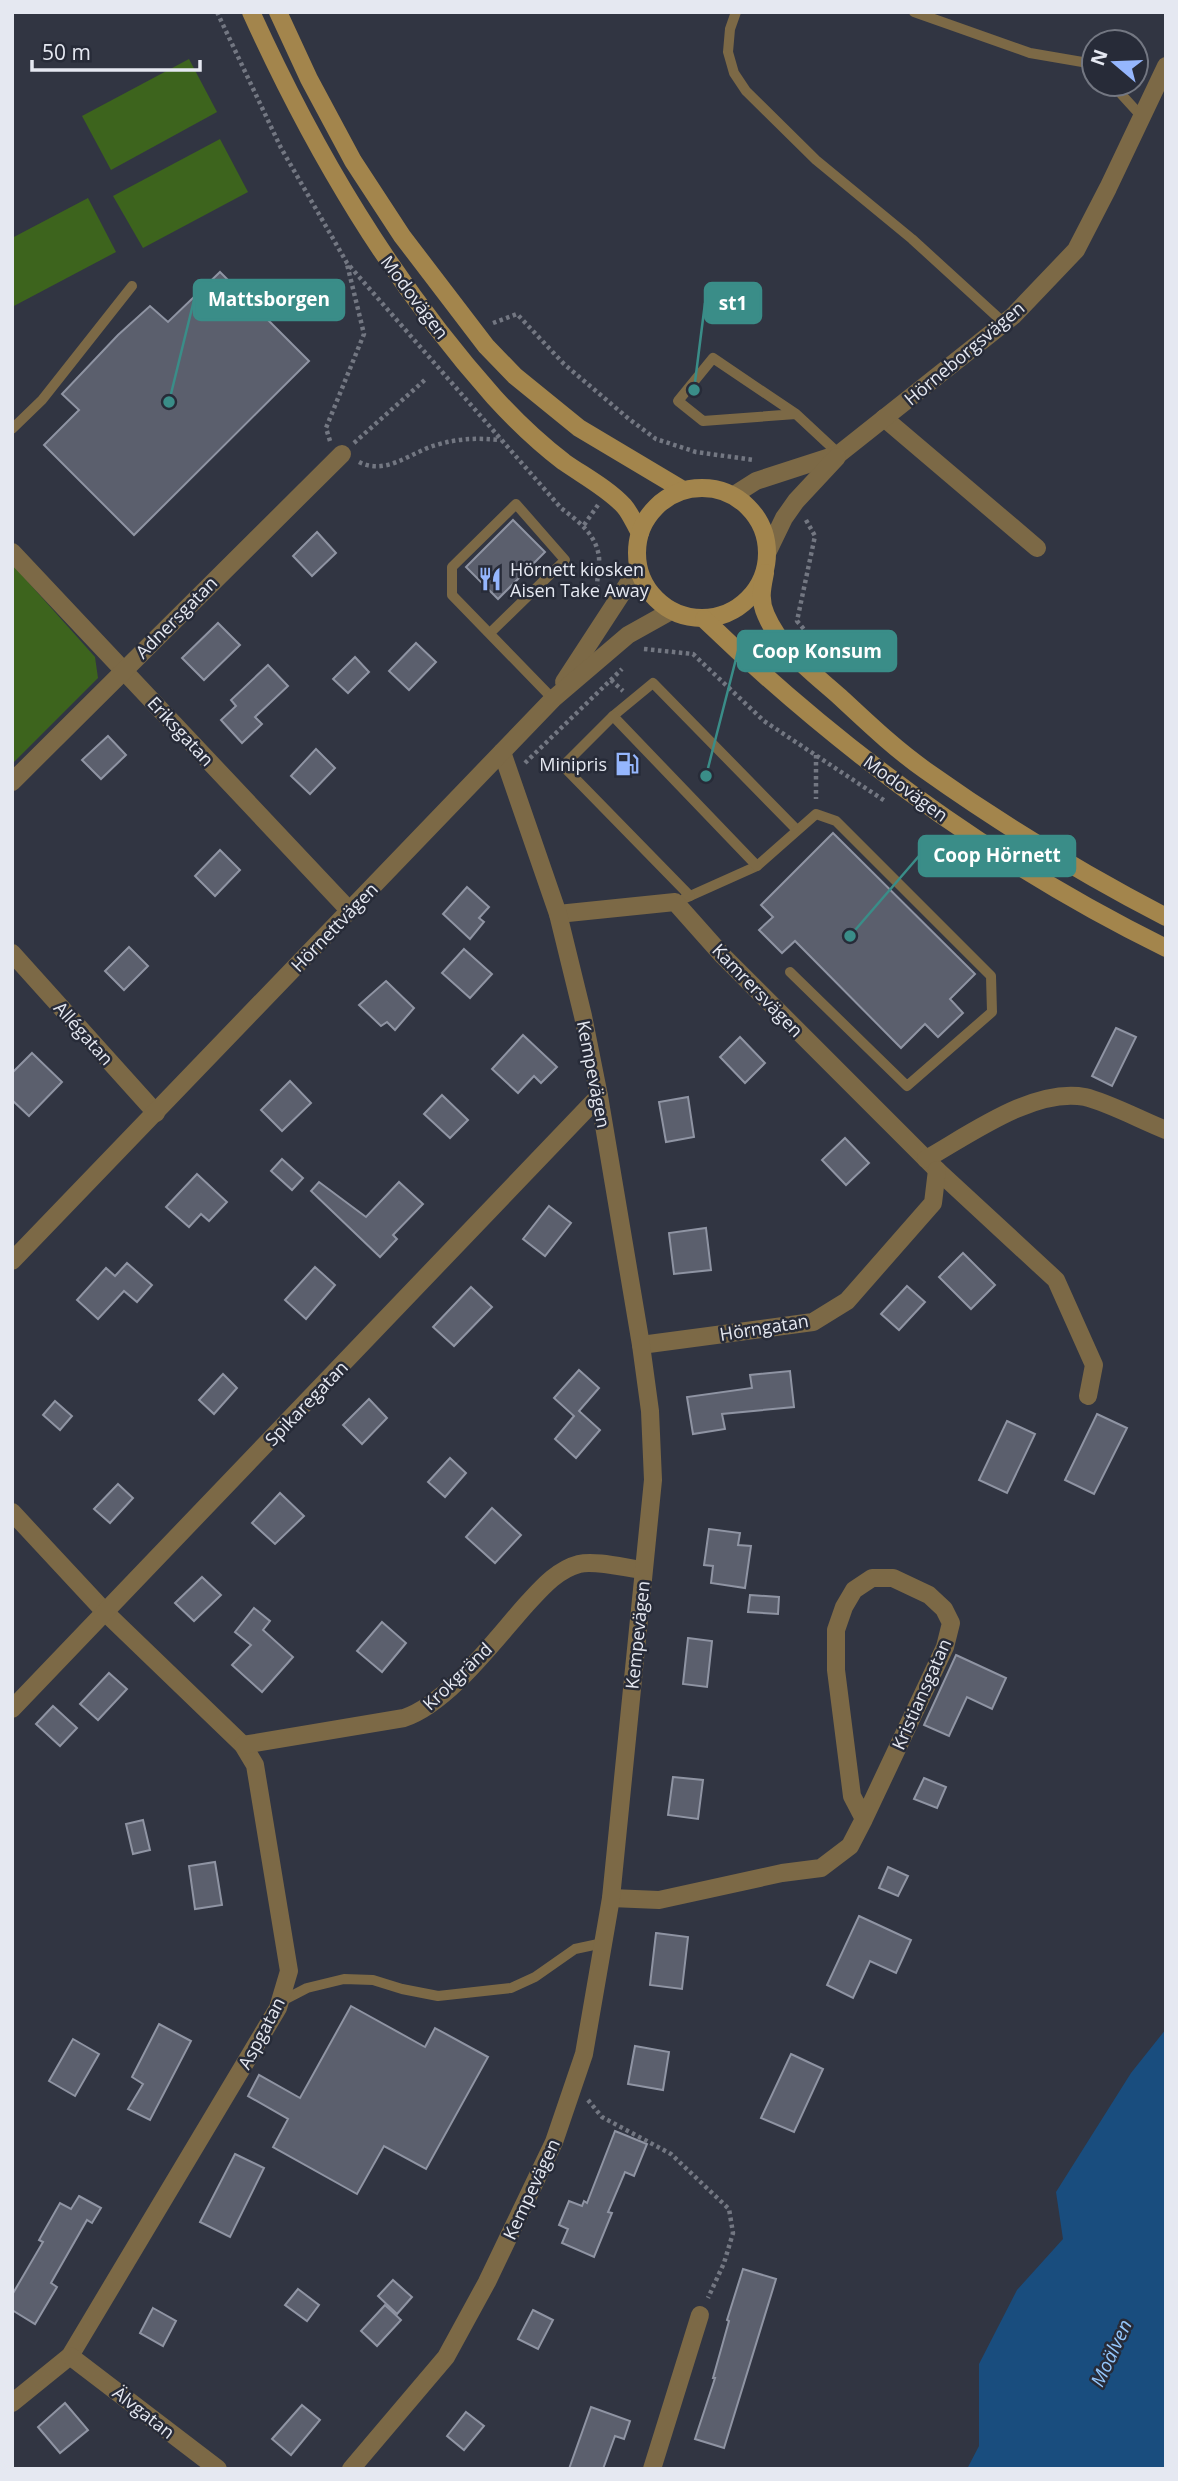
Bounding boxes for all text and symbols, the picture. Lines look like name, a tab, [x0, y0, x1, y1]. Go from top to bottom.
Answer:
scale bar	[32, 28, 200, 72]
north arrow	[1080, 28, 1150, 98]
text: 50 m	[42, 38, 91, 66]
text: N	[1084, 46, 1114, 69]
street label: Modovägen	[376, 250, 454, 344]
callout: Mattsborgen	[194, 280, 344, 320]
callout: st1	[705, 283, 761, 323]
text: Mattsborgen	[208, 286, 330, 312]
text: st1	[719, 290, 747, 316]
street label: Hörneborgsvägen	[899, 296, 1029, 410]
place label: Hörnett kiosken Aisen Take Away	[510, 557, 650, 602]
restaurant icon: Hörnett kiosken Aisen Take Away	[476, 565, 504, 593]
street label: Adnersgatan	[130, 571, 222, 663]
callout: Coop Konsum	[738, 631, 896, 671]
text: Coop Konsum	[752, 638, 882, 664]
street label: Eriksgatan	[142, 691, 220, 771]
street label: Modovägen	[859, 749, 953, 827]
fuel station icon: Minipris	[613, 750, 641, 778]
place label: Minipris	[539, 752, 607, 776]
callout: Coop Hörnett	[919, 836, 1075, 876]
text: Coop Hörnett	[933, 842, 1061, 868]
street label: Hörnettvägen	[285, 877, 383, 977]
street label: Kamrersvägen	[707, 938, 809, 1042]
street label: Allégatan	[49, 996, 119, 1070]
street label: Kempevägen	[572, 1018, 616, 1130]
street label: Hörngatan	[718, 1308, 810, 1346]
street label: Spikaregatan	[259, 1355, 353, 1451]
street label: Kempevägen	[619, 1580, 655, 1690]
street label: Kristiansgatan	[886, 1635, 956, 1753]
street label: Krokgränd	[417, 1637, 497, 1715]
street label: Aspgatan	[232, 1993, 290, 2073]
street label: Kempevägen	[497, 2135, 565, 2243]
water label: Moälven	[1084, 2315, 1138, 2391]
street label: Älvgatan	[108, 2380, 180, 2444]

